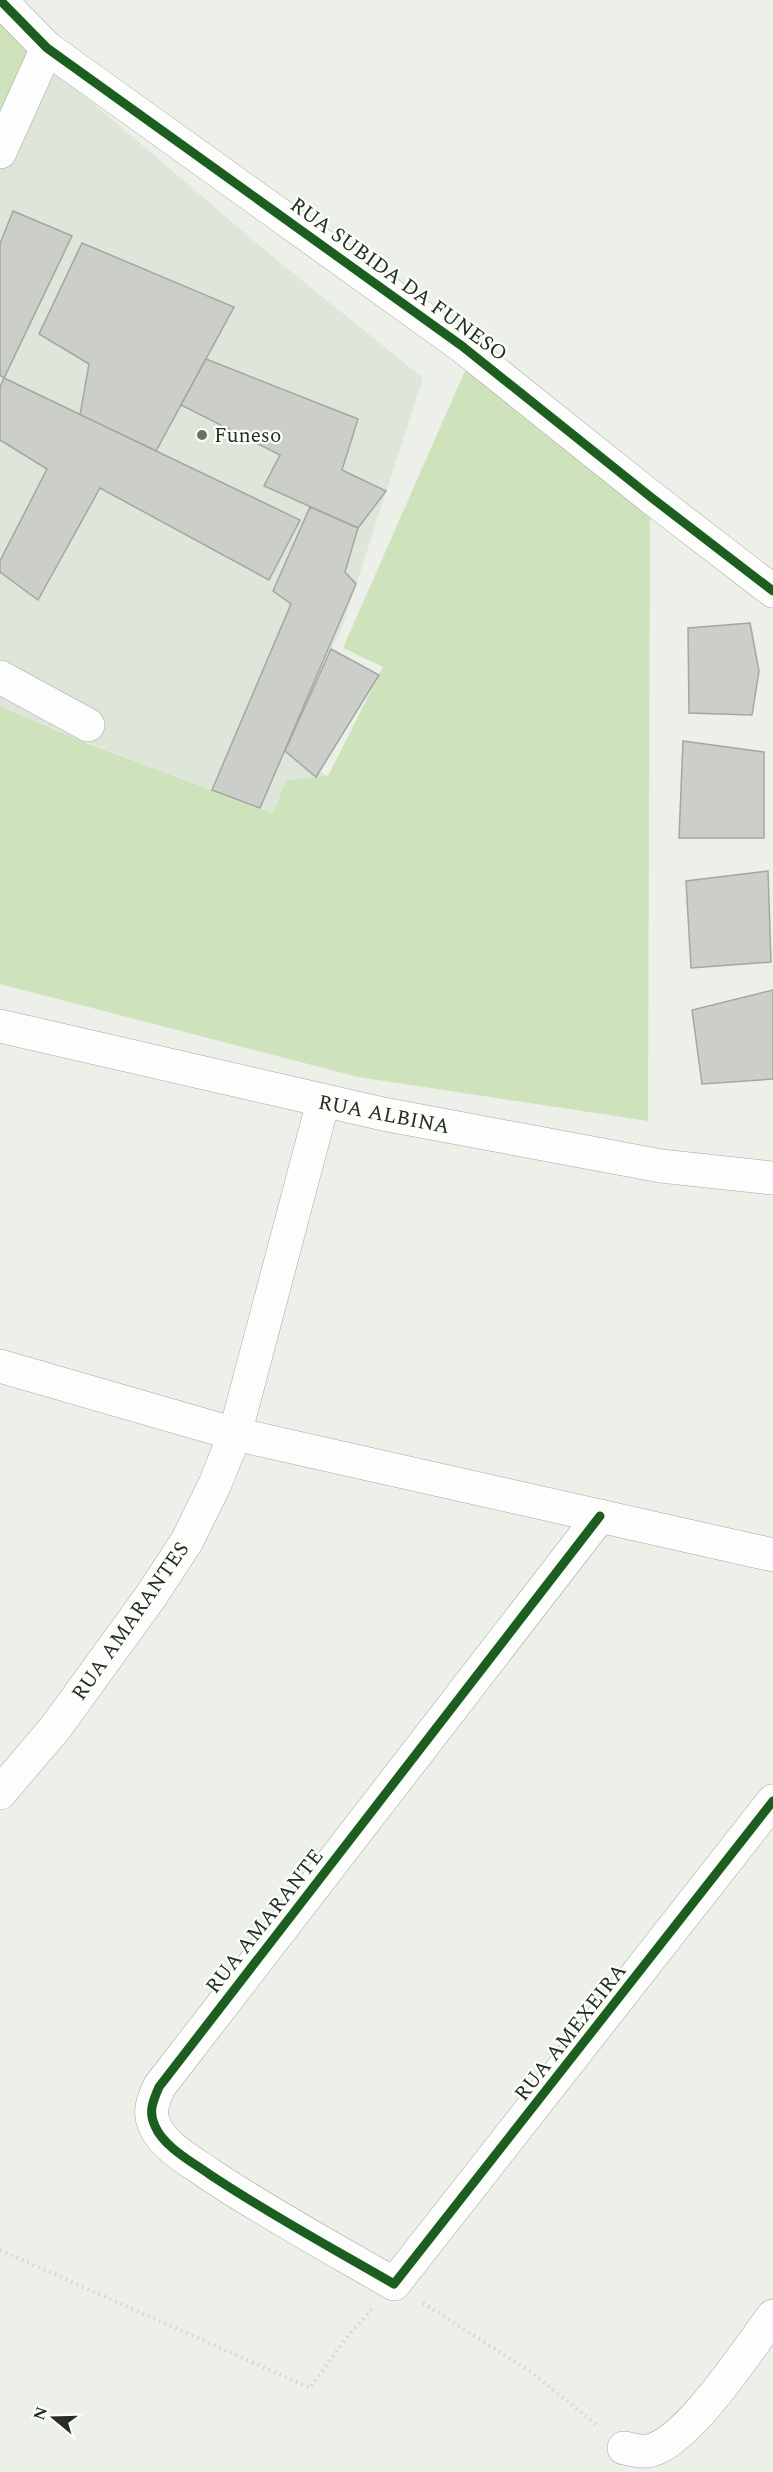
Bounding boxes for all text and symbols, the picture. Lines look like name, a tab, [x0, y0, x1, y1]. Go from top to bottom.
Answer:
street label: RUA SUBIDA DA FUNESO	[283, 190, 514, 370]
place label: Funeso	[214, 420, 281, 452]
marker: Funeso	[195, 428, 209, 442]
street label: RUA ALBINA	[315, 1087, 453, 1143]
street label: RUA AMARANTES	[64, 1536, 198, 1708]
street label: RUA AMARANTE	[198, 1842, 332, 2001]
street label: RUA AMEXEIRA	[507, 1957, 635, 2108]
north arrow	[24, 2388, 84, 2448]
text: N	[27, 2403, 54, 2424]

